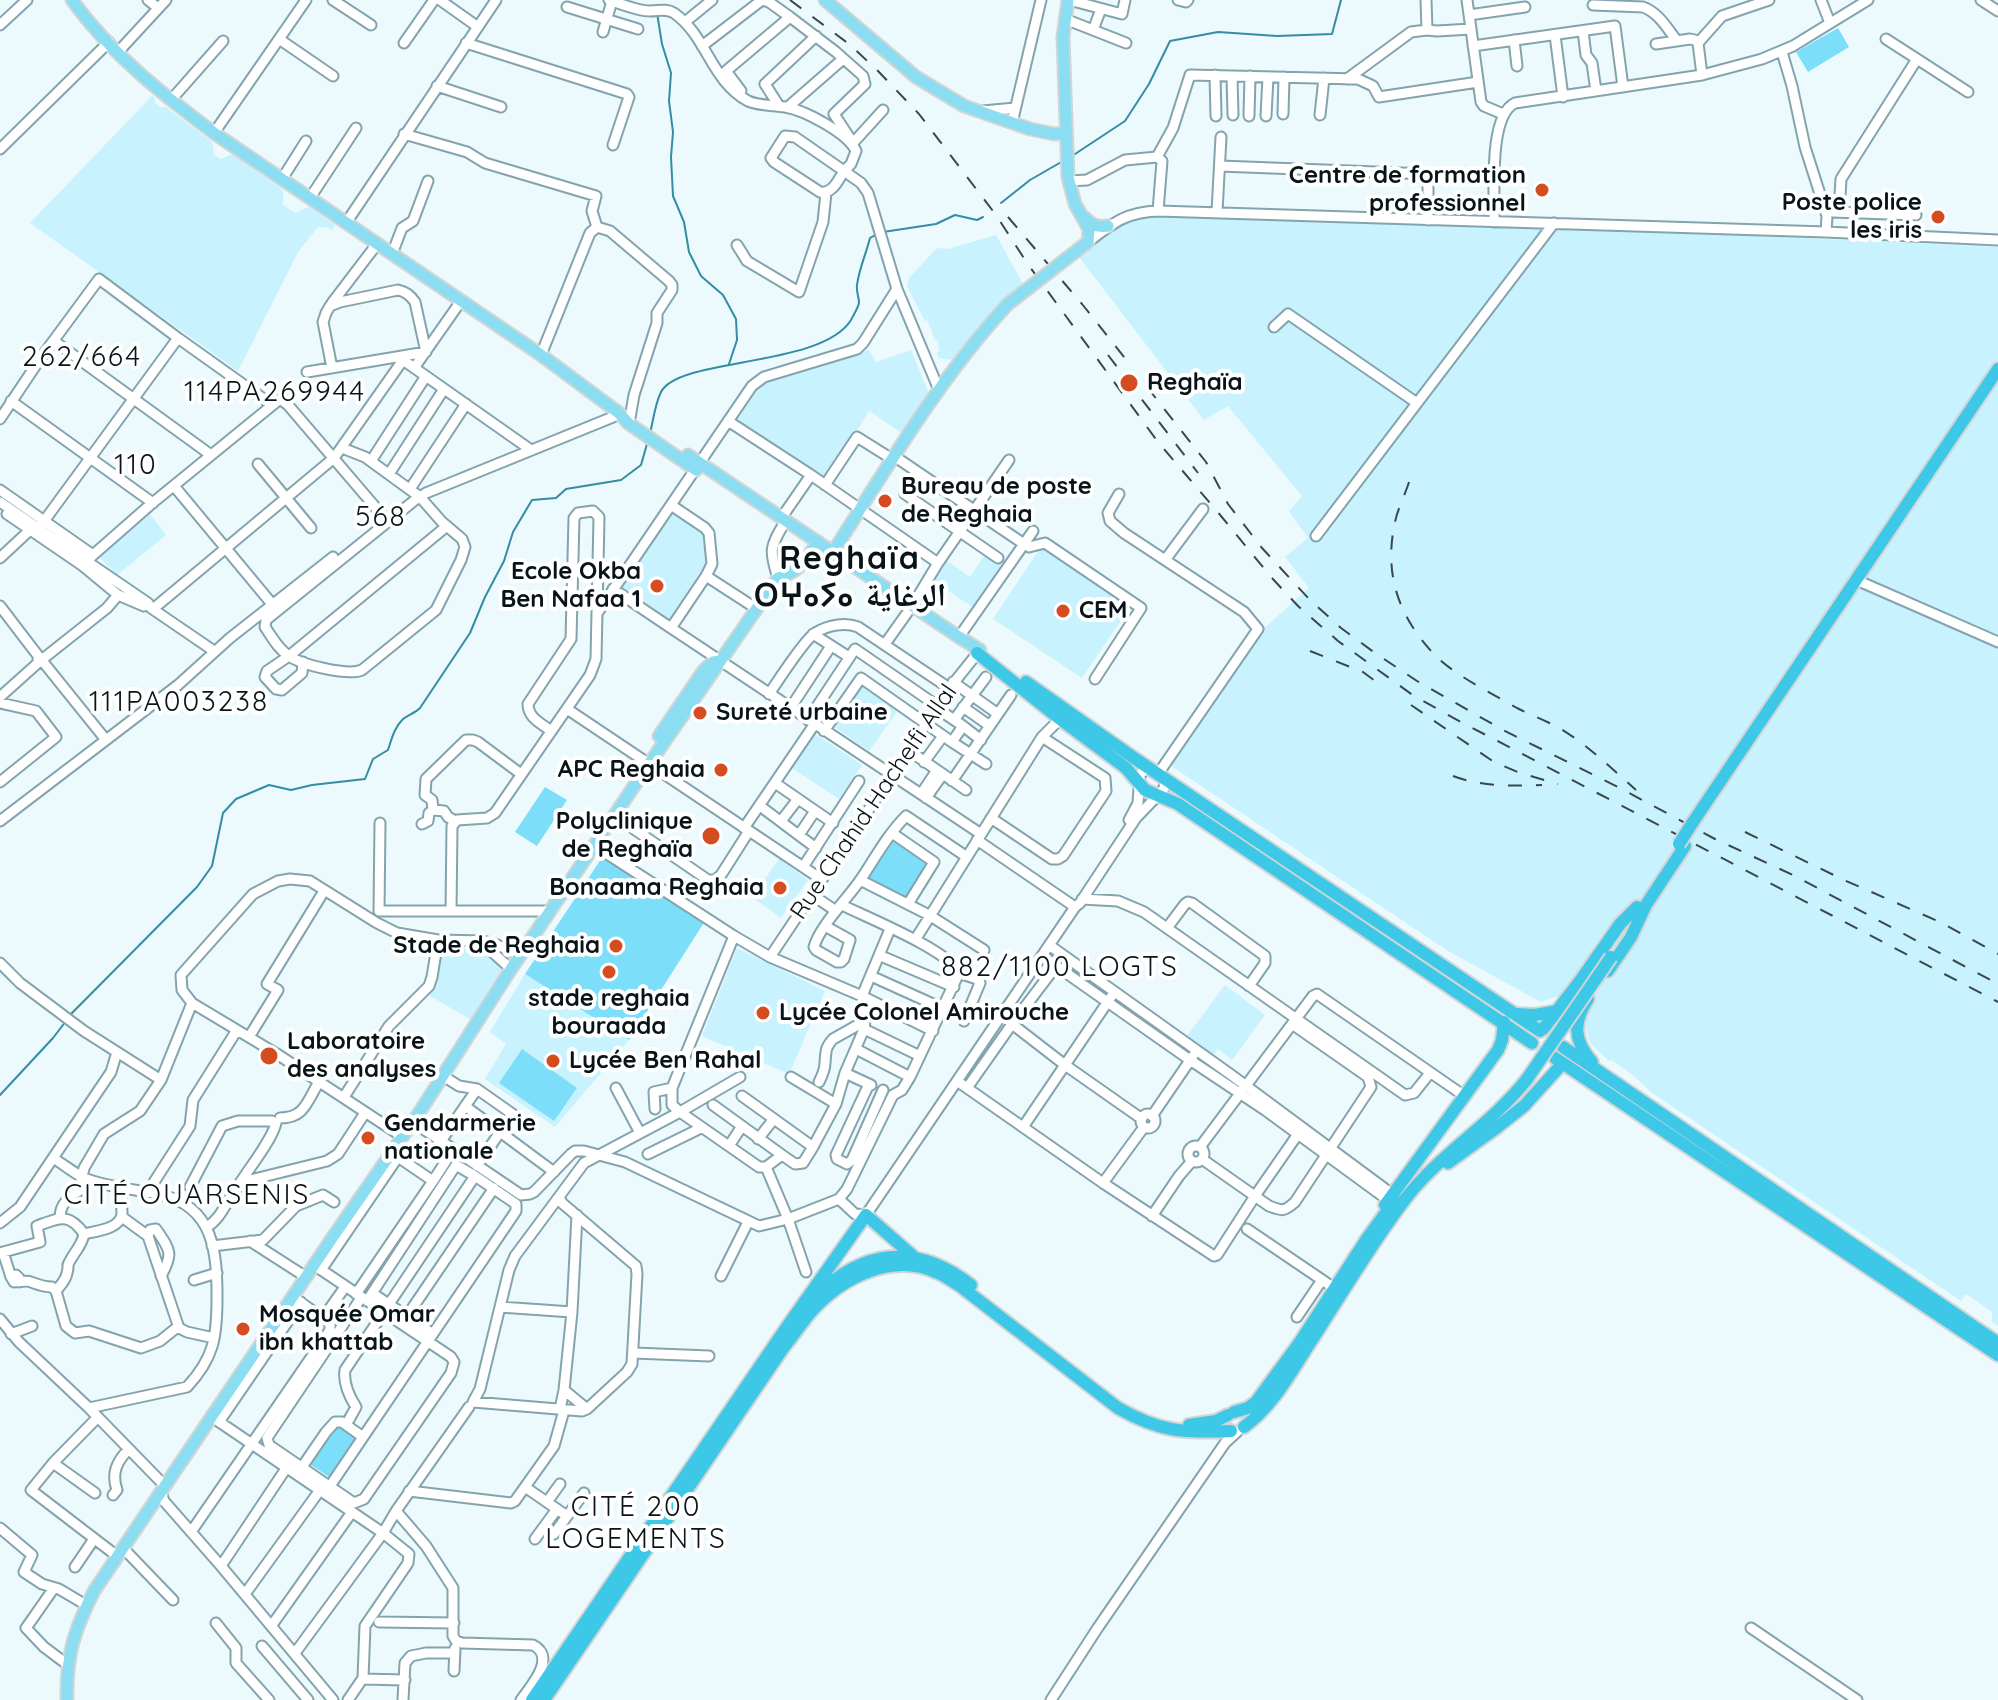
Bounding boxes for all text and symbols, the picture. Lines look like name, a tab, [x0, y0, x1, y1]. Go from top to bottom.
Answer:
place label: Centre de formation professionnel	[1289, 162, 1526, 218]
marker: Centre de formation professionnel	[1533, 181, 1551, 199]
place label: Poste police les iris	[1782, 189, 1922, 245]
marker: Poste police les iris	[1929, 208, 1947, 226]
district label: 262/664	[22, 341, 142, 375]
place label: Reghaïa	[1147, 369, 1243, 397]
marker: Reghaïa	[1118, 372, 1140, 394]
district label: 114PA269944	[184, 376, 366, 410]
district label: 110	[114, 449, 158, 483]
place label: Bureau de poste de Reghaia	[901, 473, 1092, 529]
marker: Bureau de poste de Reghaia	[876, 492, 894, 510]
district label: 568	[355, 501, 407, 535]
district label: Reghaïa ⵔⵖⴰⵢⴰ الرغاية	[760, 540, 940, 615]
place label: Ecole Okba Ben Nafaa 1	[500, 558, 641, 614]
marker: Ecole Okba Ben Nafaa 1	[648, 577, 666, 595]
place label: CEM	[1079, 597, 1127, 625]
marker: CEM	[1054, 602, 1072, 620]
street label: Rue Chahid Hachelfi Allal	[785, 679, 963, 925]
district label: 111PA003238	[89, 686, 269, 720]
place label: Sureté urbaine	[716, 699, 888, 727]
marker: Sureté urbaine	[691, 704, 709, 722]
place label: APC Reghaia	[558, 756, 705, 784]
marker: APC Reghaia	[712, 761, 730, 779]
place label: Polyclinique de Reghaïa	[556, 808, 693, 864]
marker: Polyclinique de Reghaïa	[700, 825, 722, 847]
place label: Bonaama Reghaia	[549, 874, 764, 902]
marker: Bonaama Reghaia	[771, 879, 789, 897]
place label: Stade de Reghaia	[393, 932, 600, 960]
marker: Stade de Reghaia	[607, 937, 625, 955]
district label: 882/1100 LOGTS	[941, 951, 1179, 985]
marker: stade reghaia bouraada	[600, 963, 618, 981]
place label: stade reghaia bouraada	[528, 985, 690, 1041]
place label: Lycée Colonel Amirouche	[779, 999, 1069, 1027]
marker: Lycée Colonel Amirouche	[754, 1004, 772, 1022]
place label: Laboratoire des analyses	[287, 1028, 436, 1084]
marker: Laboratoire des analyses	[258, 1045, 280, 1067]
place label: Lycée Ben Rahal	[569, 1047, 762, 1075]
marker: Lycée Ben Rahal	[544, 1052, 562, 1070]
place label: Gendarmerie nationale	[384, 1110, 536, 1166]
marker: Gendarmerie nationale	[359, 1129, 377, 1147]
district label: CITÉ OUARSENIS	[64, 1179, 310, 1213]
place label: Mosquée Omar ibn khattab	[259, 1301, 435, 1357]
marker: Mosquée Omar ibn khattab	[234, 1320, 252, 1338]
district label: CITÉ 200 LOGEMENTS	[545, 1491, 727, 1557]

